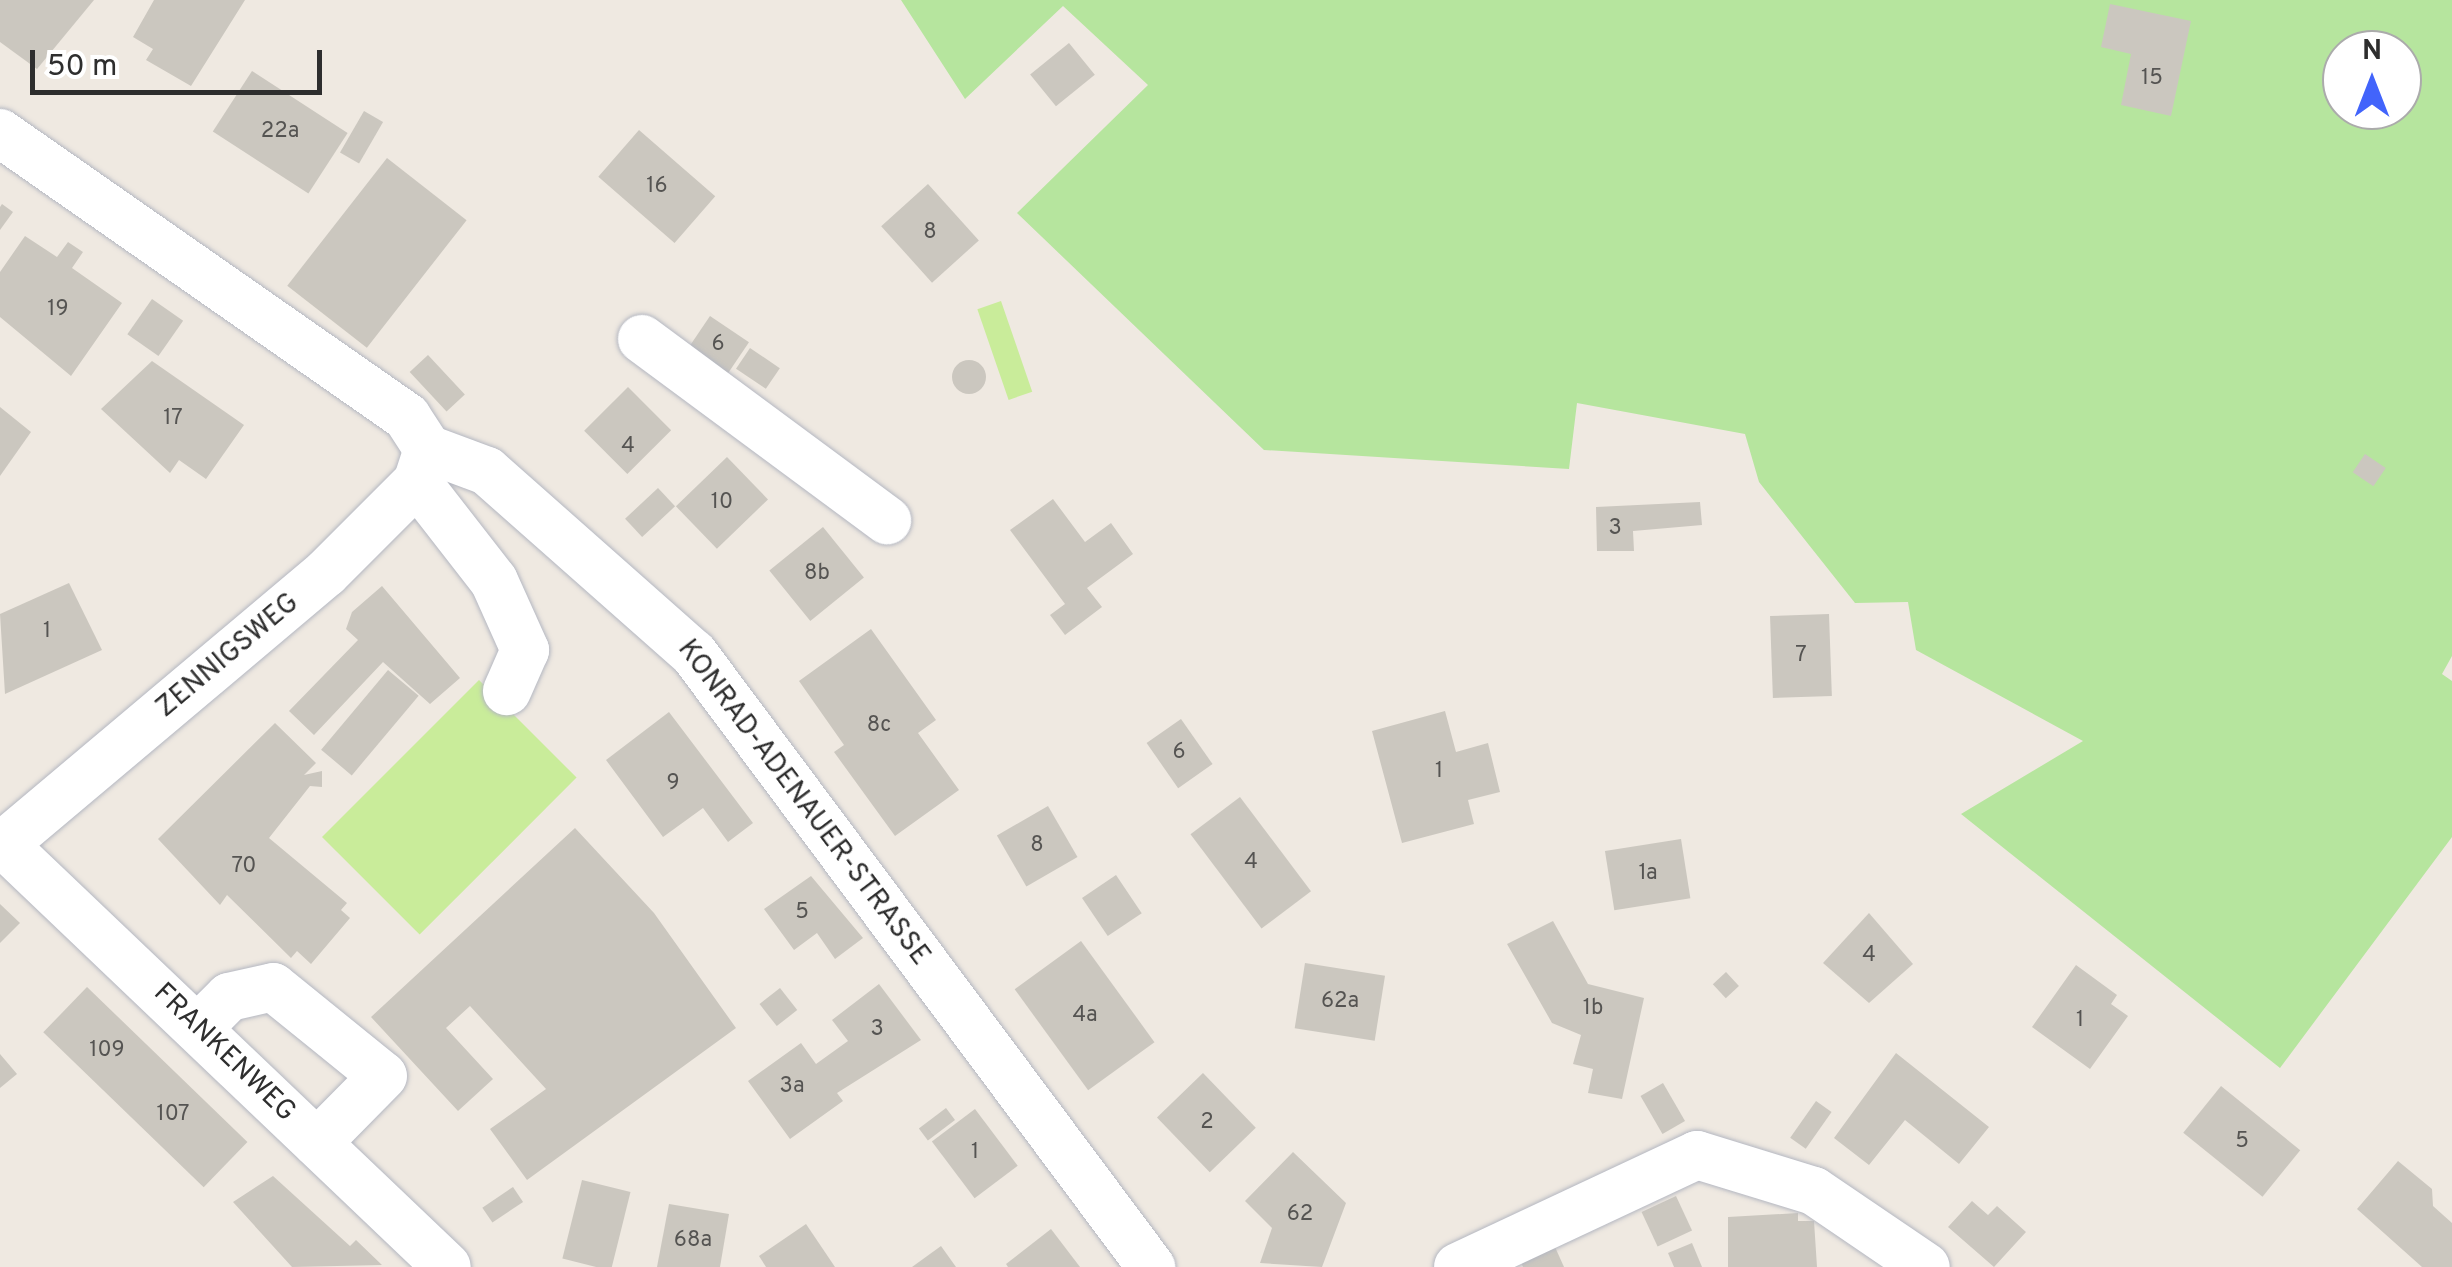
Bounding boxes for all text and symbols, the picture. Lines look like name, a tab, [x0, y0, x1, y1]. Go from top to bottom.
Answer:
scale bar	[35, 30, 328, 92]
north arrow	[2322, 30, 2422, 130]
text: N	[2362, 34, 2382, 70]
text: 50 m	[47, 49, 117, 86]
house number: 15	[2141, 66, 2163, 92]
house number: 22a	[261, 119, 299, 145]
house number: 16	[646, 174, 668, 200]
house number: 8	[923, 220, 937, 246]
house number: 19	[47, 297, 69, 323]
house number: 6	[711, 332, 725, 358]
house number: 17	[163, 406, 183, 432]
house number: 4	[621, 434, 635, 460]
house number: 10	[711, 490, 733, 516]
house number: 3	[1608, 516, 1622, 542]
house number: 8b	[804, 561, 830, 587]
street label: ZENNIGSWEG	[150, 587, 306, 725]
house number: 1	[43, 619, 51, 645]
street label: KONRAD-ADENAUER-STRASSE	[670, 634, 936, 972]
house number: 7	[1795, 643, 1807, 669]
house number: 8c	[867, 713, 891, 739]
house number: 6	[1172, 740, 1186, 766]
house number: 1	[1435, 759, 1443, 785]
house number: 9	[666, 771, 680, 797]
house number: 8	[1030, 833, 1044, 859]
house number: 4	[1244, 850, 1258, 876]
house number: 70	[232, 854, 256, 880]
house number: 1a	[1638, 861, 1658, 887]
house number: 5	[795, 900, 809, 926]
house number: 4	[1862, 943, 1876, 969]
street label: FRANKENWEG	[146, 977, 302, 1129]
house number: 62a	[1321, 989, 1359, 1015]
house number: 1b	[1583, 996, 1603, 1022]
house number: 4a	[1072, 1003, 1098, 1029]
house number: 1	[2076, 1008, 2084, 1034]
house number: 3	[870, 1017, 884, 1043]
house number: 109	[89, 1038, 125, 1064]
house number: 3a	[779, 1074, 805, 1100]
house number: 107	[156, 1102, 190, 1128]
house number: 2	[1200, 1110, 1214, 1136]
house number: 5	[2235, 1129, 2249, 1155]
house number: 1	[971, 1140, 979, 1166]
house number: 62	[1287, 1202, 1313, 1228]
house number: 68a	[674, 1228, 712, 1254]

